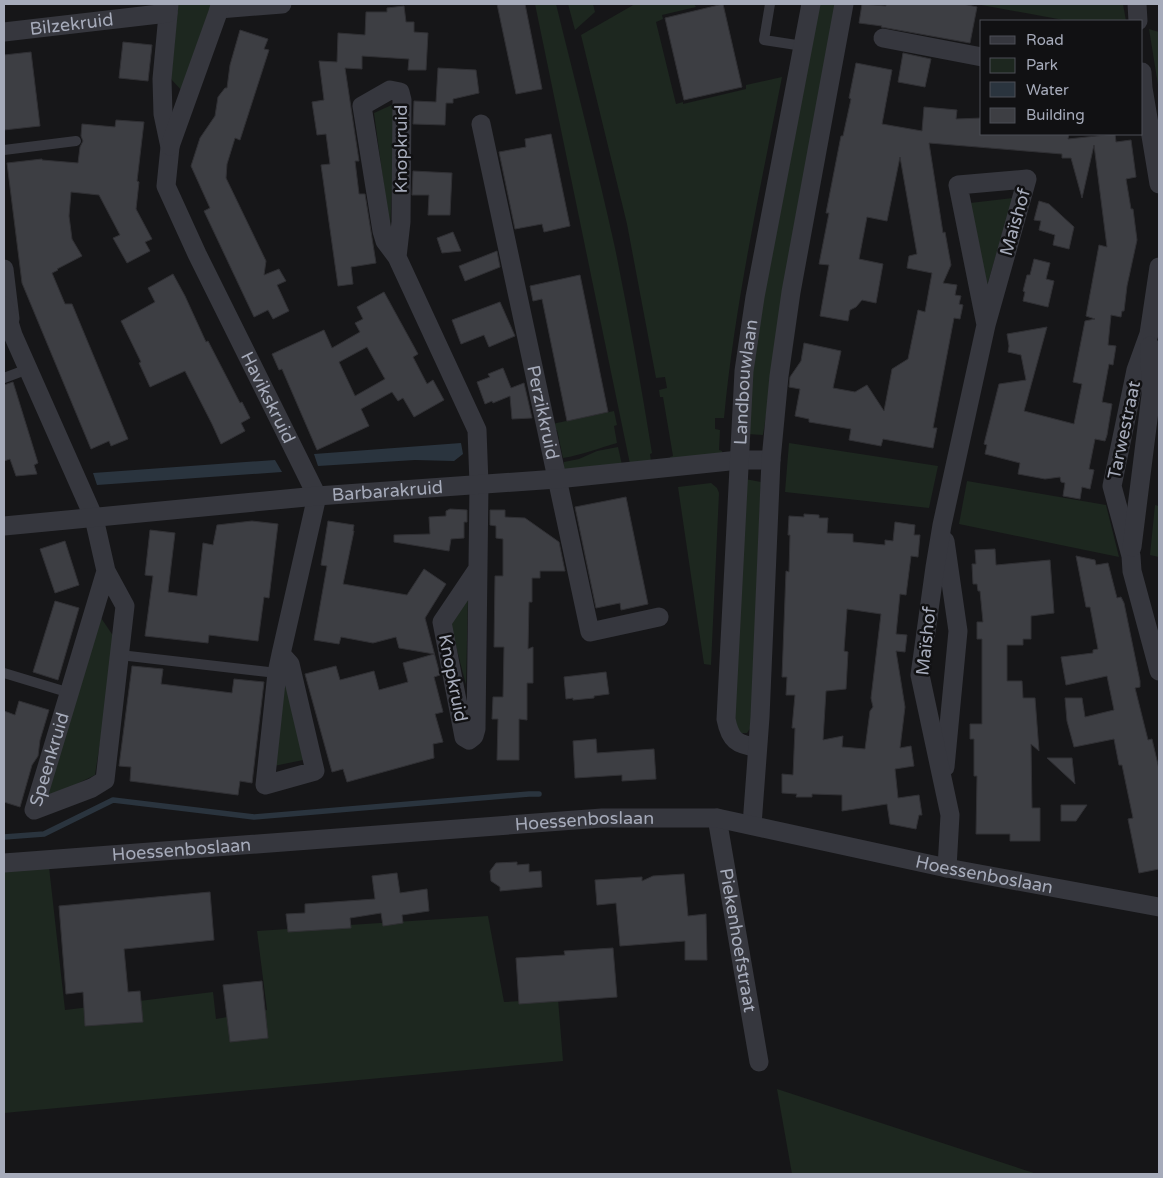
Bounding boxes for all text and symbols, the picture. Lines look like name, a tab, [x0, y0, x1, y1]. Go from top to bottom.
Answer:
street label: Bilzekruid	[29, 8, 115, 40]
legend	[980, 20, 1143, 135]
text: Road	[1026, 31, 1064, 49]
text: Park	[1026, 56, 1058, 74]
text: Water	[1026, 81, 1069, 99]
street label: Knopkruid	[390, 105, 412, 193]
text: Building	[1026, 106, 1085, 124]
street label: Maïshof	[995, 186, 1035, 258]
street label: Landbouwlaan	[729, 318, 763, 445]
street label: Havikskruid	[236, 348, 300, 447]
street label: Perzikkruid	[522, 363, 564, 462]
street label: Tarwestraat	[1103, 379, 1145, 481]
street label: Barbarakruid	[331, 476, 444, 506]
street label: Maïshof	[911, 605, 941, 677]
street label: Knopkruid	[434, 632, 472, 724]
street label: Speenkruid	[25, 710, 74, 809]
street label: Hoessenboslaan	[514, 807, 654, 836]
street label: Hoessenboslaan	[111, 833, 252, 866]
street label: Hoessenboslaan	[914, 850, 1055, 898]
street label: Piekenhoefstraat	[715, 867, 761, 1014]

